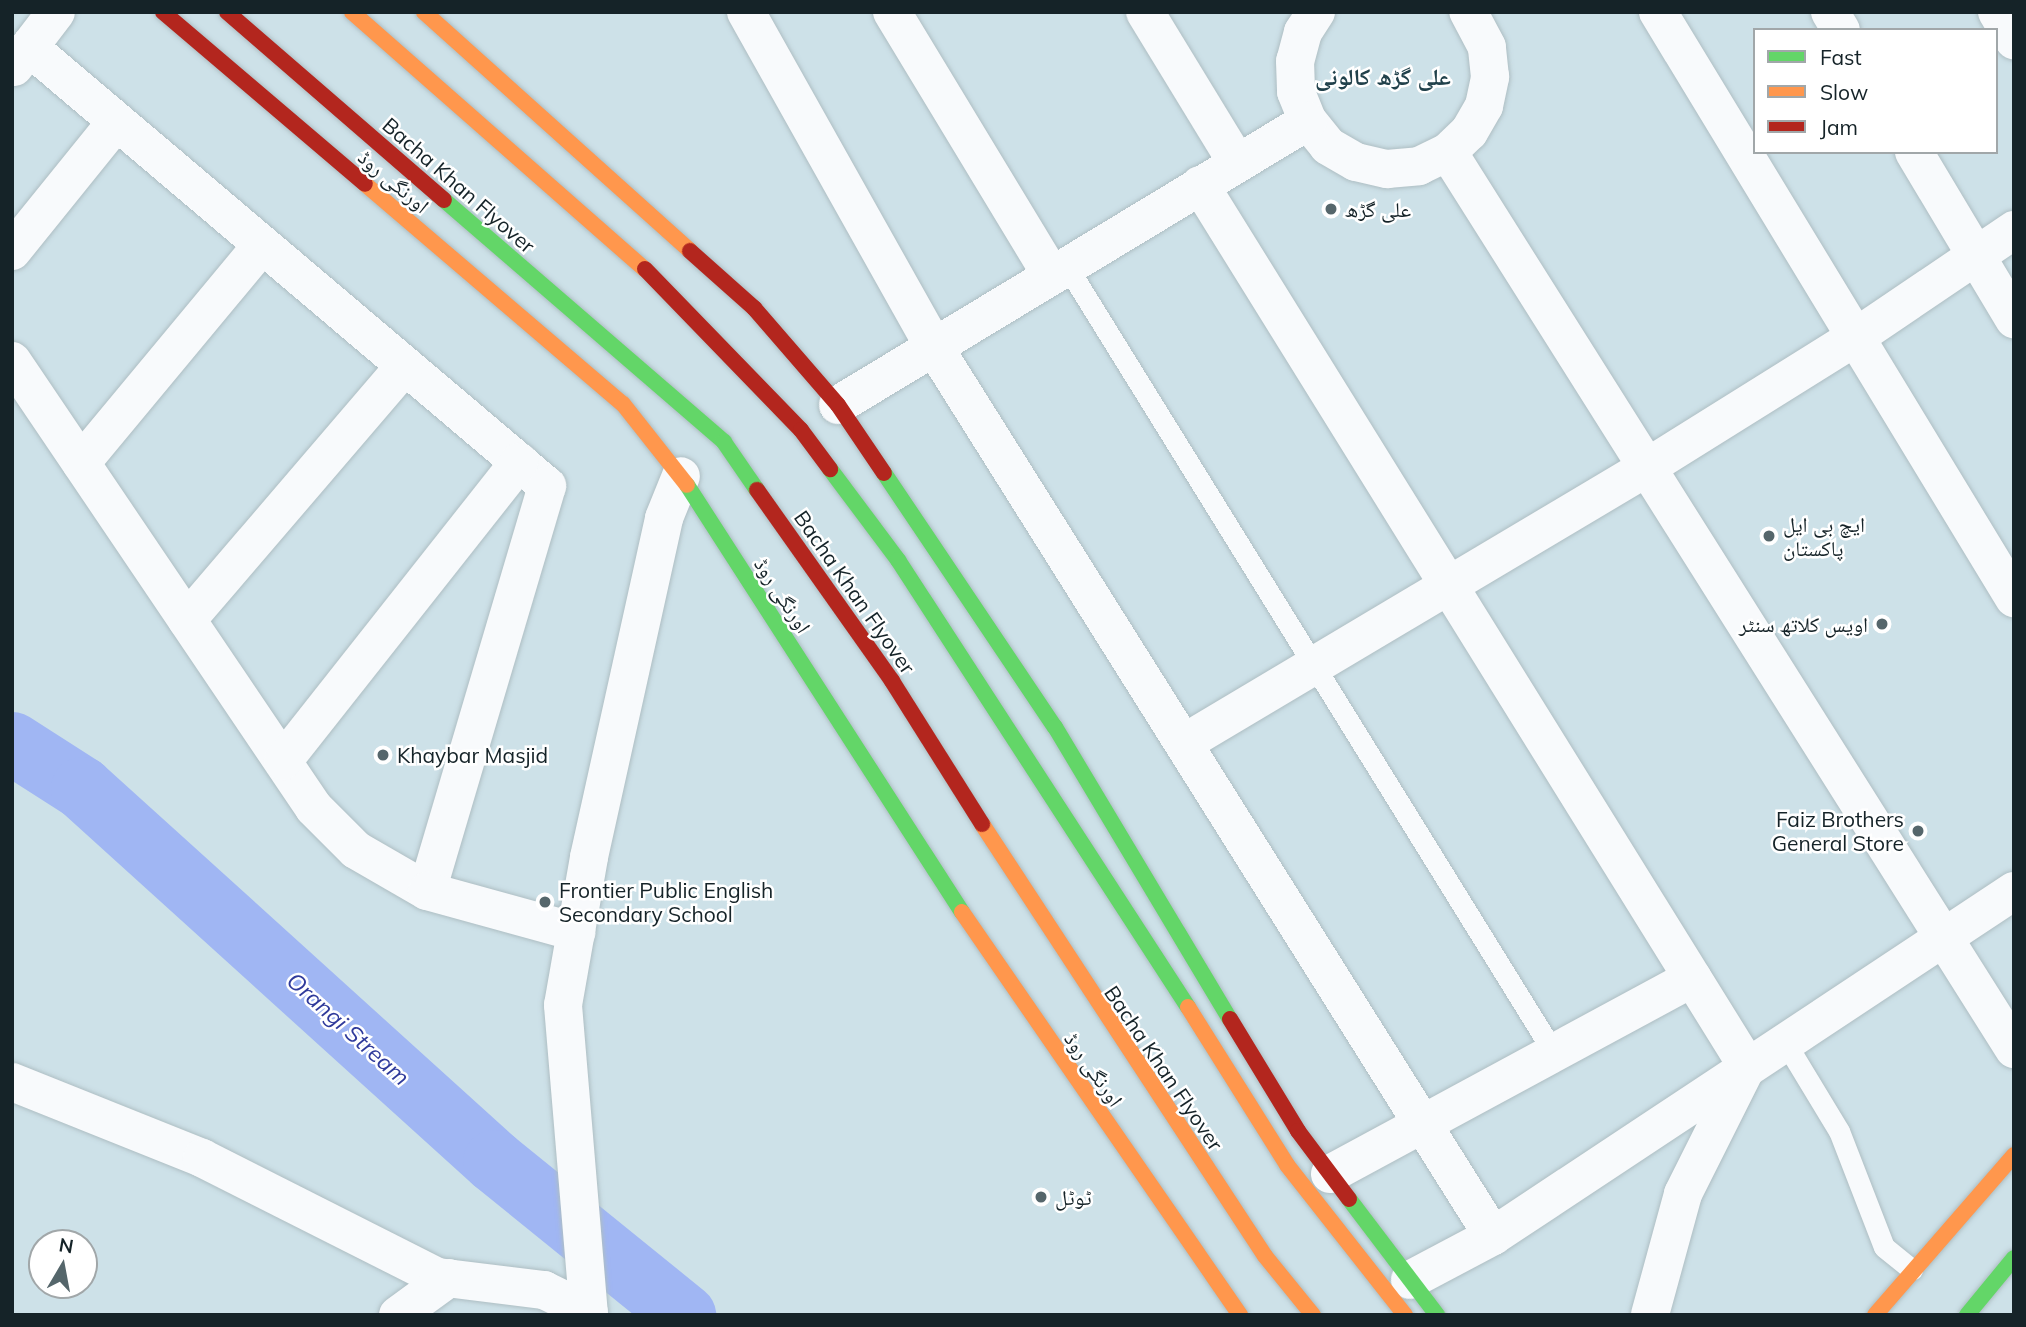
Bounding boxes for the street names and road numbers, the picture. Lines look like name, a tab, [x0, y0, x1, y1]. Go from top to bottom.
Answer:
street label: Bacha Khan Flyover	[378, 112, 540, 258]
street label: اورنگی روڈ	[353, 144, 435, 218]
street label: Bacha Khan Flyover	[789, 506, 921, 678]
street label: اورنگی روڈ	[749, 553, 817, 637]
street label: Bacha Khan Flyover	[1099, 981, 1229, 1155]
street label: اورنگی روڈ	[1059, 1027, 1129, 1111]

